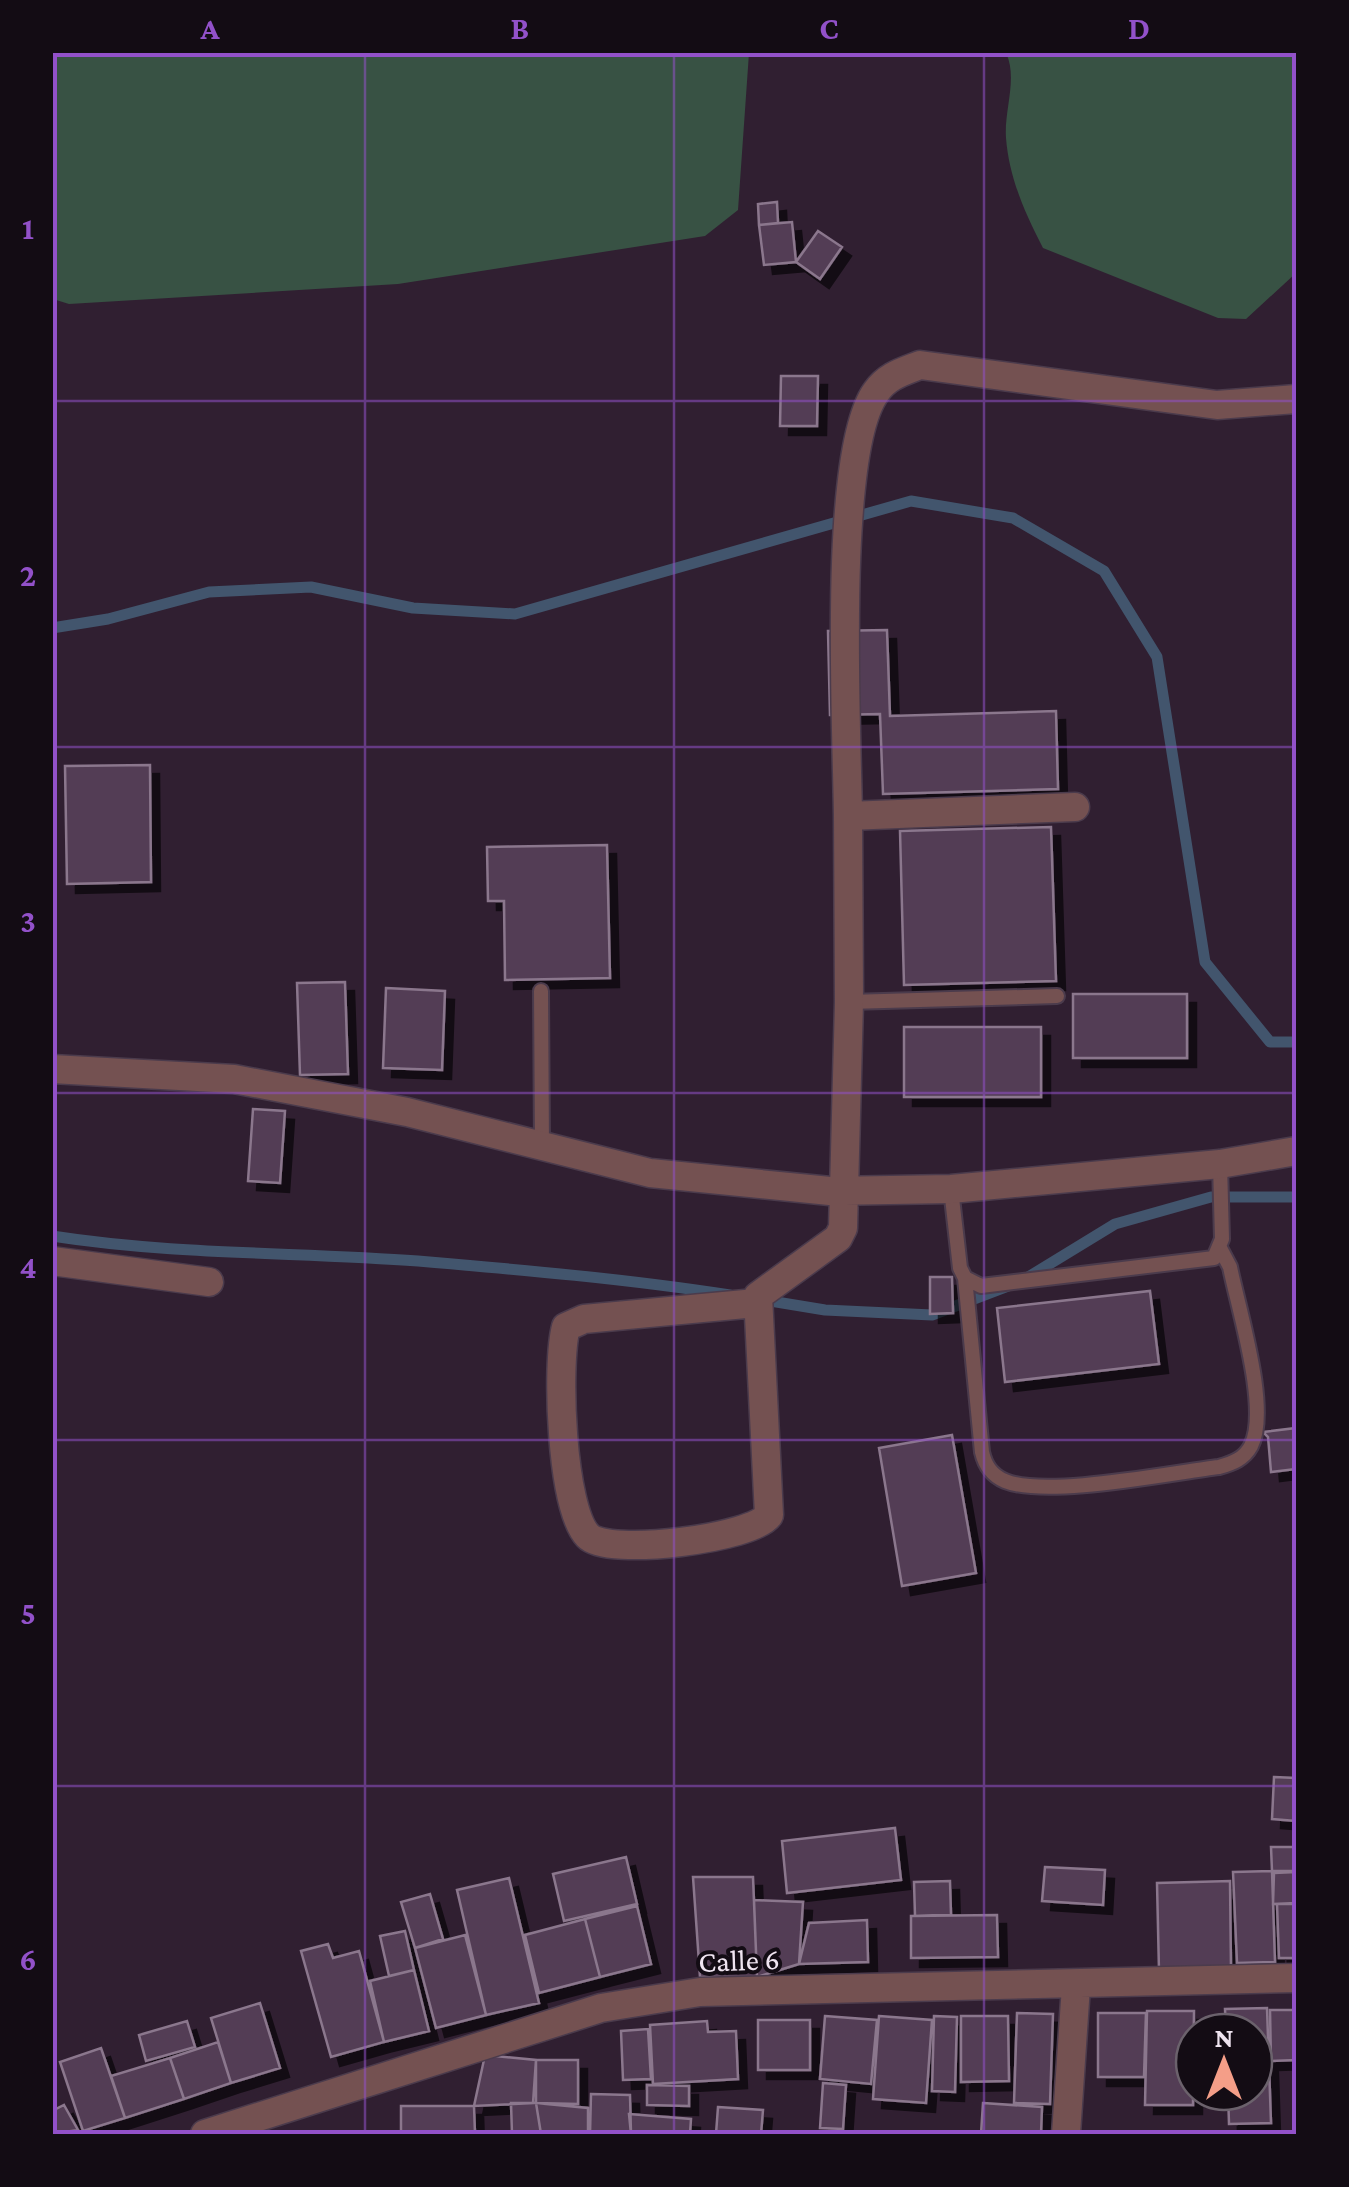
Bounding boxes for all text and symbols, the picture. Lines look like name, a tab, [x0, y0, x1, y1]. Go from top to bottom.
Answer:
text: A	[199, 10, 220, 46]
text: B	[511, 10, 529, 46]
text: C	[819, 10, 839, 46]
text: D	[1128, 10, 1150, 46]
text: 1	[22, 210, 34, 246]
text: 2	[20, 557, 36, 593]
text: 3	[20, 903, 36, 939]
text: 4	[19, 1249, 37, 1285]
text: 5	[20, 1595, 36, 1631]
text: 6	[19, 1941, 37, 1977]
street label: Calle 6	[698, 1942, 780, 1978]
north arrow	[1174, 2012, 1274, 2112]
text: N	[1214, 2022, 1234, 2053]

